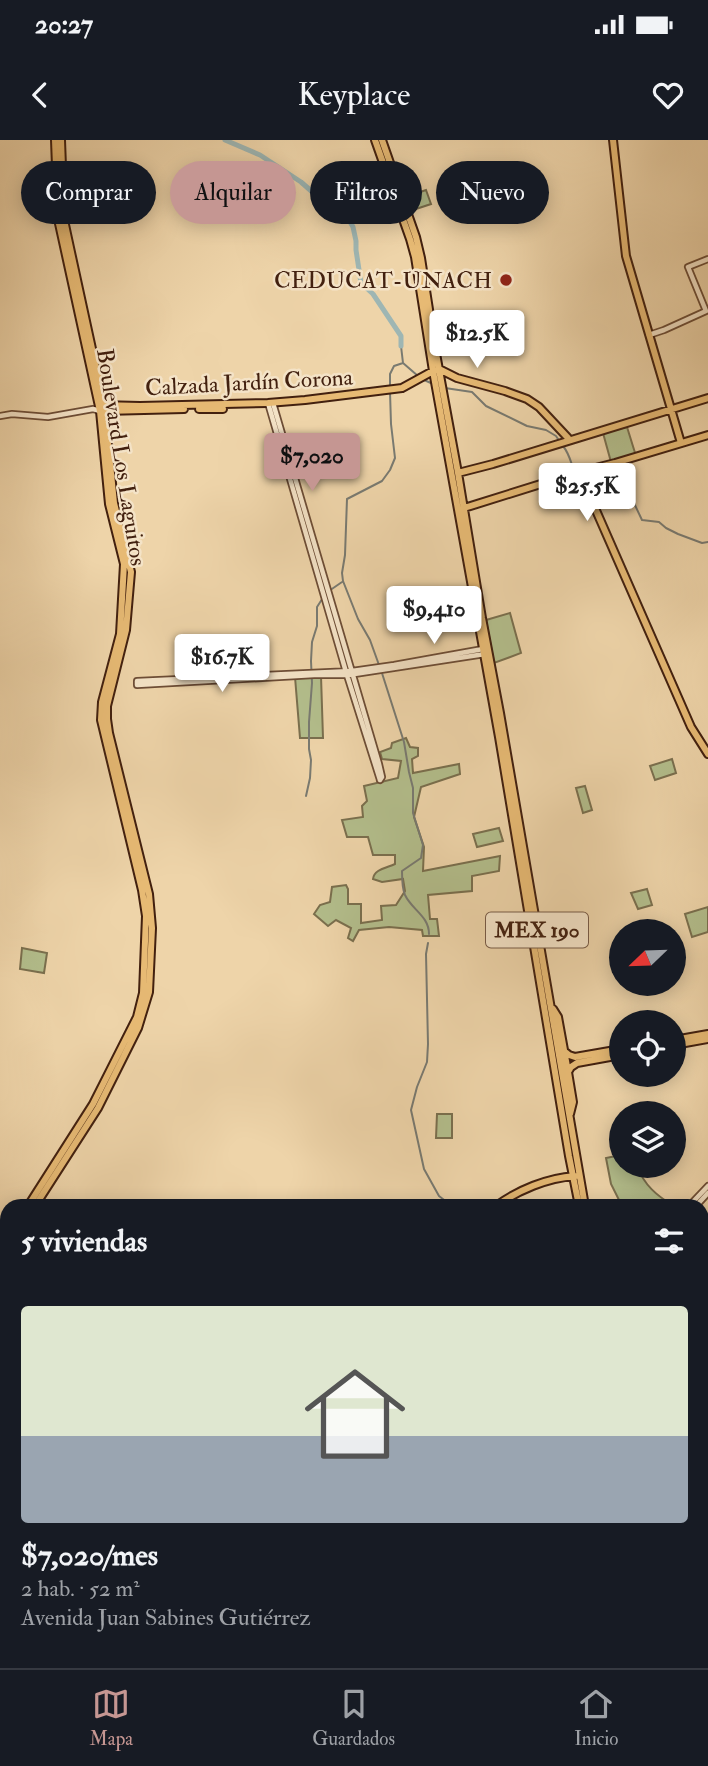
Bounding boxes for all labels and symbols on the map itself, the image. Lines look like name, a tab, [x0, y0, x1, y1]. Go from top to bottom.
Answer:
place label: CEDUCAT-UNACH	[274, 266, 492, 295]
marker: CEDUCAT-UNACH	[498, 272, 514, 288]
pin: $12.5K	[420, 310, 534, 370]
street label: Boulevard Los Laguitos	[90, 346, 153, 568]
street label: Calzada Jardín Corona	[144, 363, 354, 402]
pin: $7,020	[255, 434, 369, 493]
pin: $25.5K	[530, 464, 644, 523]
pin: $9,410	[377, 587, 491, 646]
pin: $16.7K	[165, 634, 279, 694]
road number: MEX 190	[486, 912, 588, 948]
north arrow	[609, 919, 686, 996]

